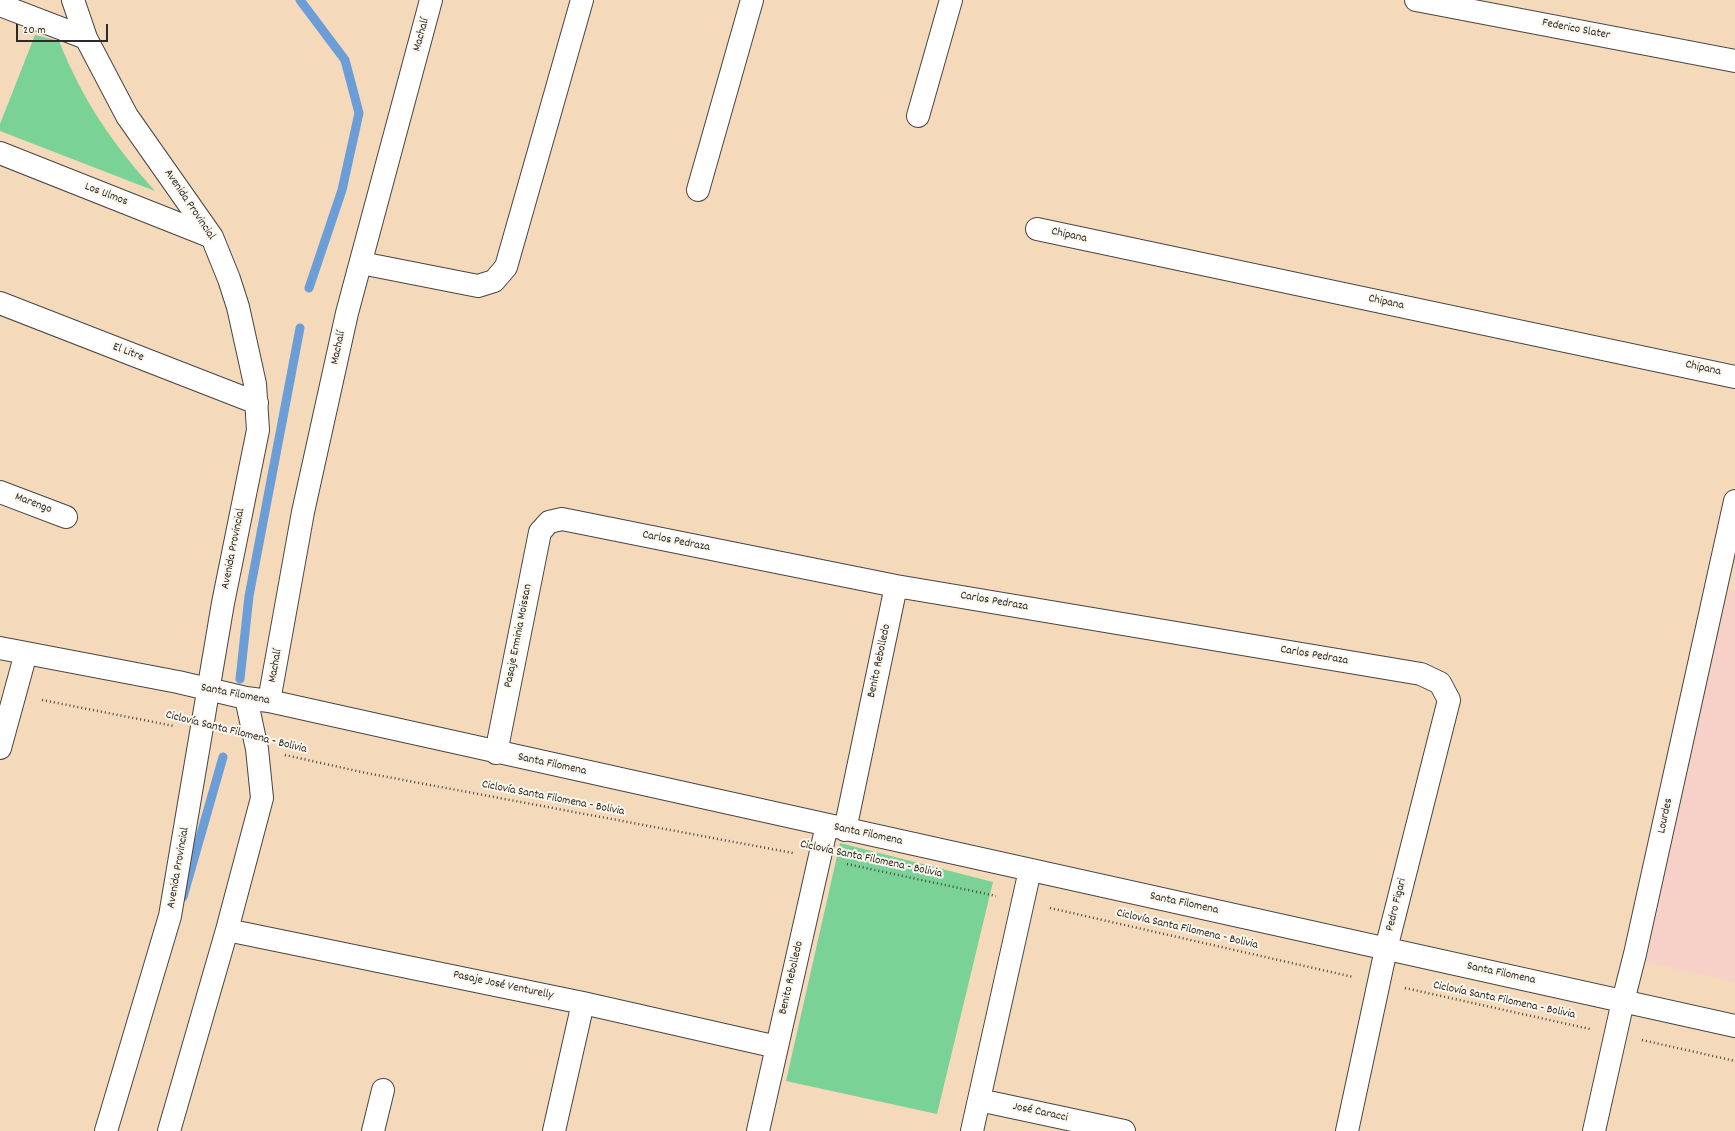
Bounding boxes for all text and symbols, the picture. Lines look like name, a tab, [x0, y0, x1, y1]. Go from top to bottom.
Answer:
scale bar	[18, 16, 110, 42]
street label: Federico Slater	[1541, 16, 1611, 44]
street label: Machalí	[411, 17, 433, 53]
text: 20 m	[23, 22, 46, 39]
street label: Avenida Provincial	[160, 167, 218, 243]
street label: Los Ulmos	[82, 180, 130, 210]
street label: Chipana	[1050, 225, 1088, 247]
street label: Chipana	[1367, 292, 1405, 314]
street label: Machalí	[328, 330, 350, 366]
street label: El Litre	[110, 340, 146, 366]
street label: Chipana	[1684, 358, 1722, 380]
street label: Marengo	[12, 490, 54, 518]
street label: Avenida Provincial	[219, 507, 249, 591]
street label: Carlos Pedraza	[641, 528, 711, 556]
street label: Pasaje Erminia Moissan	[502, 583, 536, 689]
street label: Carlos Pedraza	[959, 589, 1029, 615]
street label: Benito Rebolledo	[865, 623, 895, 699]
street label: Carlos Pedraza	[1279, 643, 1349, 669]
street label: Machalí	[266, 648, 286, 684]
street label: Santa Filomena	[199, 681, 271, 709]
street label: Ciclovía Santa Filomena - Bolivia	[164, 708, 308, 758]
street label: Santa Filomena	[516, 751, 588, 779]
street label: Ciclovía Santa Filomena - Bolivia	[480, 778, 626, 820]
street label: Lourdes	[1655, 797, 1677, 835]
street label: Santa Filomena	[832, 821, 904, 849]
street label: Avenida Provincial	[165, 826, 193, 910]
street label: Ciclovía Santa Filomena - Bolivia	[799, 838, 943, 882]
street label: Pedro Figari	[1383, 877, 1411, 933]
street label: Santa Filomena	[1148, 890, 1220, 918]
street label: Ciclovía Santa Filomena - Bolivia	[1115, 907, 1259, 953]
street label: Benito Rebolledo	[777, 940, 807, 1016]
street label: Santa Filomena	[1465, 960, 1537, 988]
street label: Pasaje José Venturelly	[452, 968, 554, 1004]
street label: Ciclovía Santa Filomena - Bolivia	[1432, 979, 1576, 1023]
street label: José Caracci	[1011, 1100, 1069, 1126]

